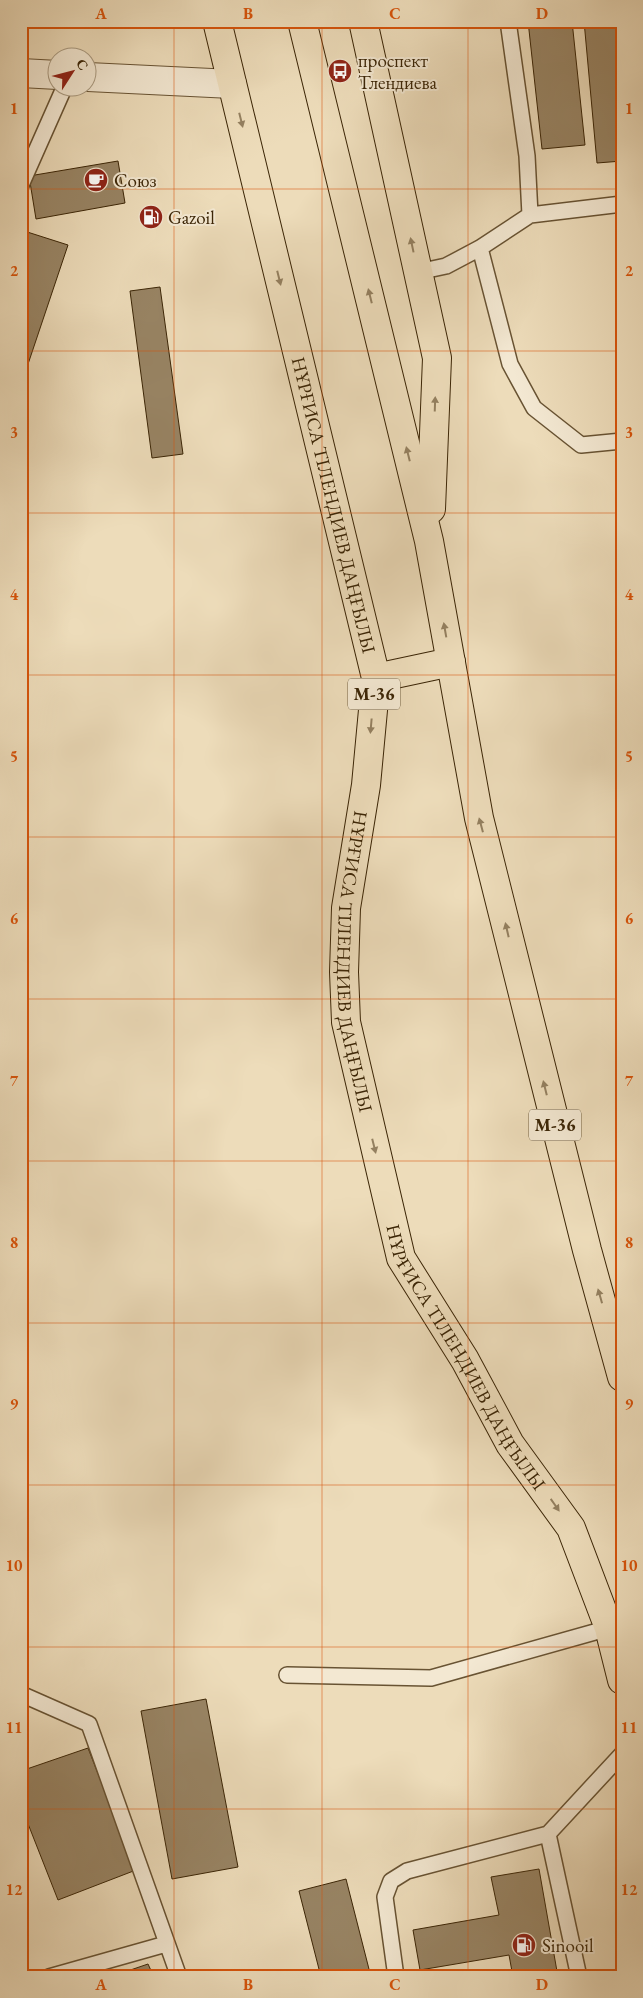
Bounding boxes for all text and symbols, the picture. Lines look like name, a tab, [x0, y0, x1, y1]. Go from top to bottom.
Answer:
text: A	[94, 3, 107, 24]
text: B	[243, 3, 253, 24]
text: C	[389, 3, 401, 24]
text: D	[536, 3, 548, 24]
north arrow	[48, 48, 98, 98]
place label: проспект Тлендиева	[358, 48, 438, 95]
text: С	[72, 55, 93, 74]
bus stop icon: проспект Тлендиева	[327, 58, 353, 84]
text: 1	[10, 98, 18, 119]
text: 1	[625, 98, 633, 119]
one-way arrow	[237, 112, 245, 127]
cafe icon: Союз	[83, 167, 109, 193]
place label: Союз	[114, 168, 156, 193]
fuel station icon: Gazoil	[138, 204, 164, 230]
place label: Gazoil	[168, 205, 215, 230]
one-way arrow	[408, 237, 416, 252]
text: 2	[10, 260, 19, 281]
text: 2	[625, 260, 634, 281]
one-way arrow	[275, 270, 283, 285]
one-way arrow	[365, 289, 373, 304]
street label: НҰРҒИСА ТІЛЕНДИЕВ ДАҢҒЫЛЫ	[286, 354, 382, 656]
one-way arrow	[431, 396, 439, 412]
text: 3	[10, 422, 18, 443]
text: 3	[625, 422, 633, 443]
one-way arrow	[404, 447, 412, 462]
text: 4	[10, 584, 19, 605]
text: 4	[625, 584, 634, 605]
one-way arrow	[441, 622, 449, 638]
road number: M-36	[348, 679, 400, 710]
one-way arrow	[367, 718, 375, 734]
text: 5	[10, 746, 18, 767]
text: 5	[625, 746, 633, 767]
street label: НҰРҒИСА ТІЛЕНДИЕВ ДАҢҒЫЛЫ	[331, 809, 379, 1115]
one-way arrow	[476, 817, 484, 832]
text: 6	[10, 908, 19, 929]
text: 6	[625, 908, 634, 929]
one-way arrow	[503, 922, 511, 937]
text: 7	[10, 1070, 19, 1091]
text: 7	[625, 1070, 634, 1091]
one-way arrow	[541, 1080, 549, 1095]
road number: M-36	[529, 1110, 581, 1140]
one-way arrow	[370, 1138, 378, 1153]
street label: НҰРҒИСА ТІЛЕНДИЕВ ДАҢҒЫЛЫ	[380, 1222, 552, 1496]
text: 8	[10, 1232, 18, 1253]
text: 8	[625, 1232, 633, 1253]
one-way arrow	[595, 1288, 603, 1303]
text: 9	[10, 1393, 19, 1414]
text: 9	[625, 1393, 634, 1414]
one-way arrow	[550, 1498, 560, 1512]
text: 10	[6, 1555, 23, 1576]
text: 10	[621, 1555, 638, 1576]
text: 11	[6, 1717, 22, 1738]
text: 11	[621, 1717, 637, 1738]
text: 12	[6, 1879, 23, 1900]
text: 12	[621, 1879, 638, 1900]
fuel station icon: Sinooil	[511, 1932, 537, 1958]
place label: Sinooil	[542, 1933, 594, 1958]
text: A	[94, 1974, 107, 1995]
text: B	[243, 1974, 253, 1995]
text: C	[389, 1974, 401, 1995]
text: D	[536, 1974, 548, 1995]

